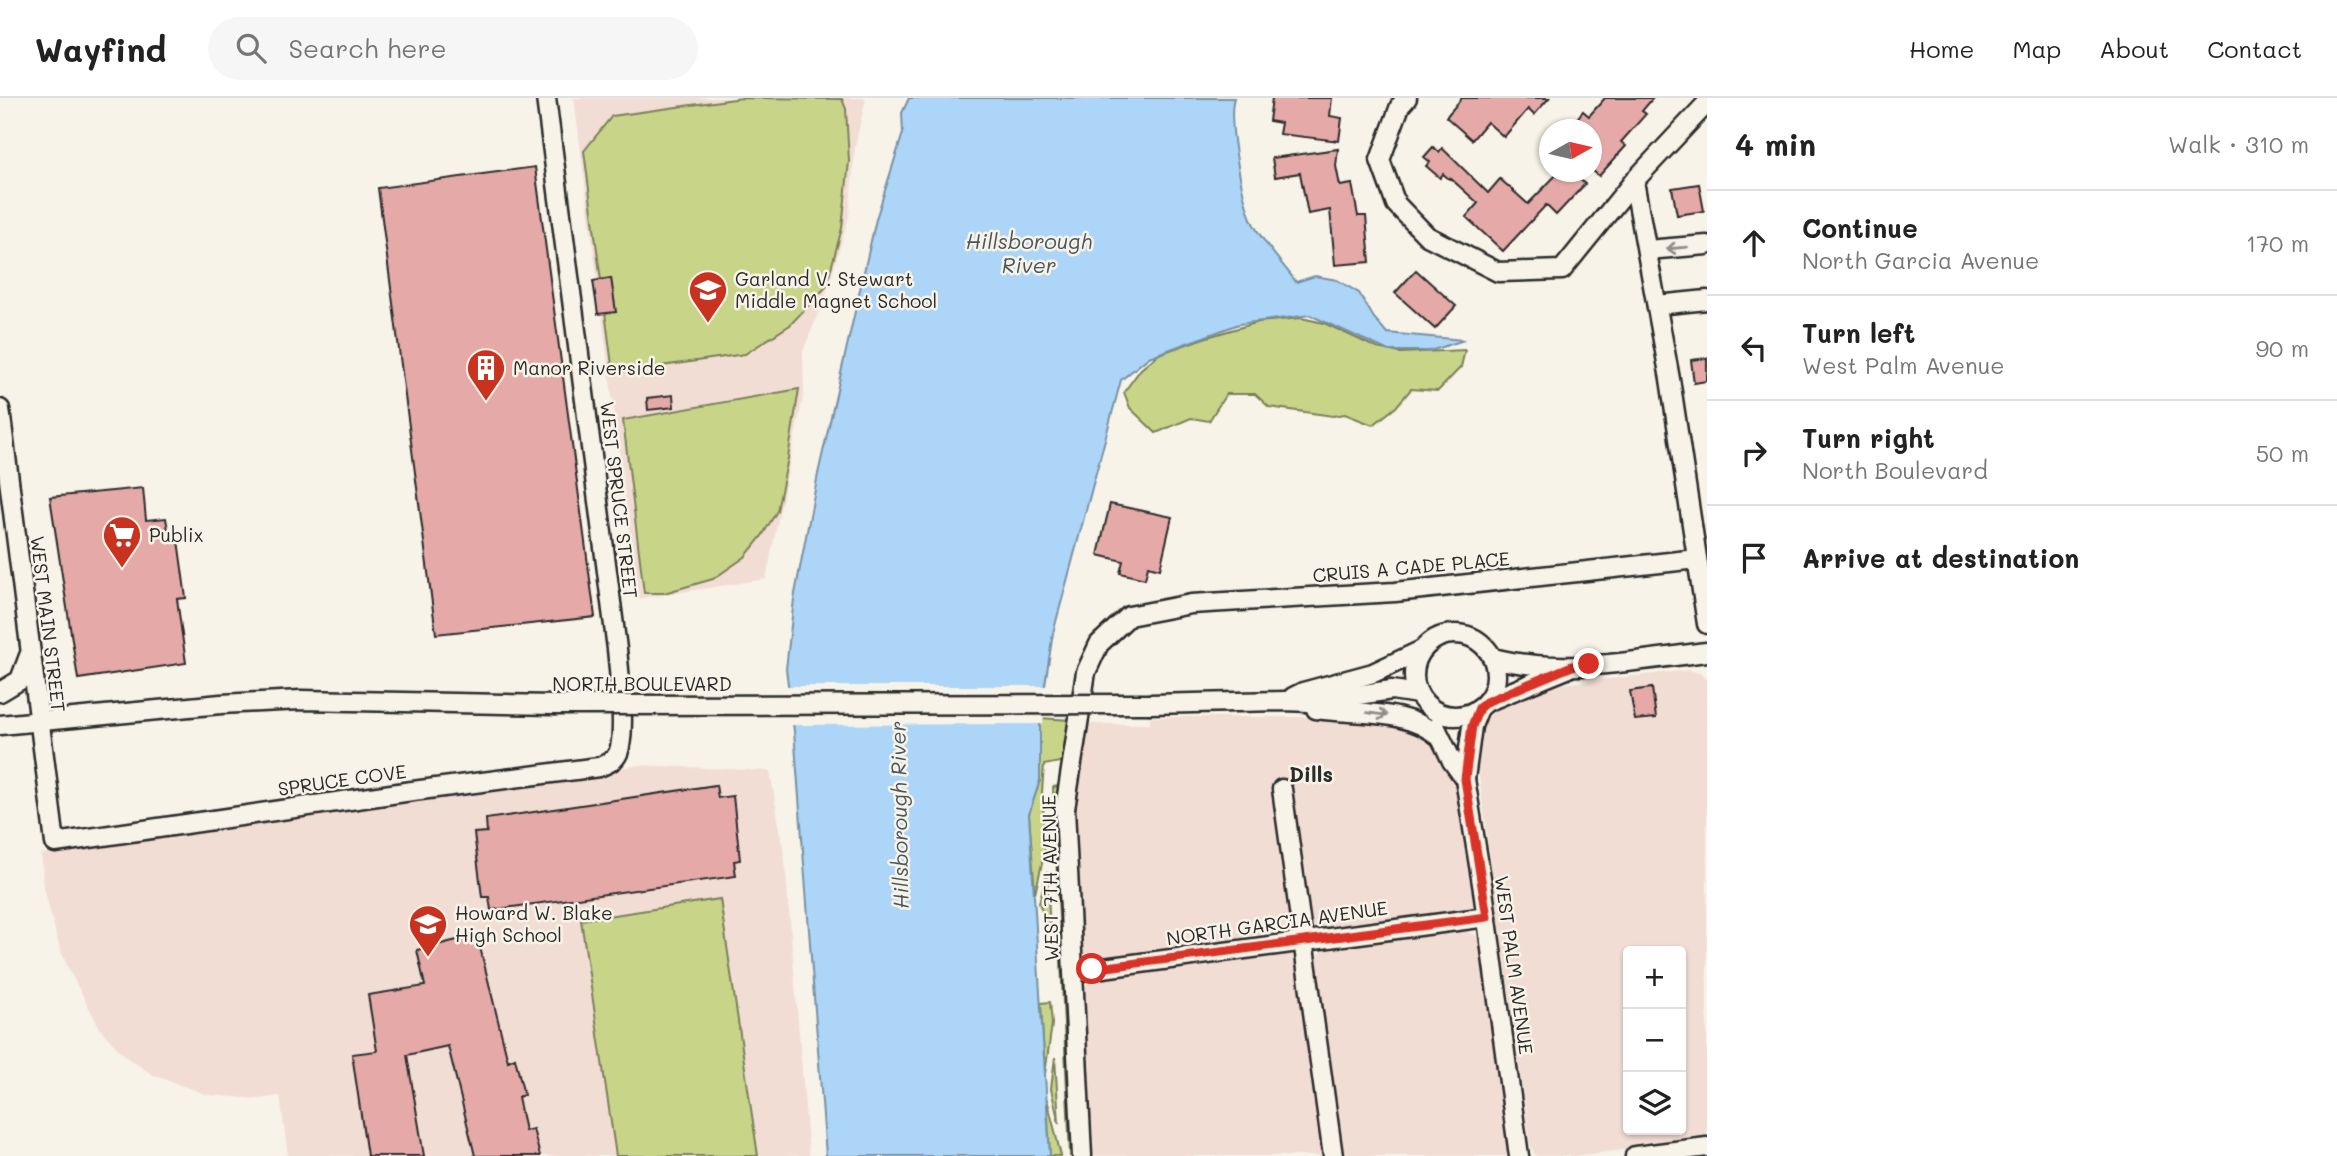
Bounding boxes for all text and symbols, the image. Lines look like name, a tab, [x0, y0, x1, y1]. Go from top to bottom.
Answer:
search box	[208, 17, 698, 80]
text: Wayfind	[35, 27, 166, 70]
icon: search	[232, 29, 270, 67]
text: Search here	[288, 31, 447, 65]
text: Home	[1909, 33, 1974, 64]
text: Map	[2012, 33, 2061, 64]
text: About	[2099, 33, 2169, 64]
text: Contact	[2207, 33, 2302, 64]
north arrow	[1539, 119, 1602, 182]
text: 4 min	[1735, 124, 1816, 164]
text: Walk · 310 m	[2168, 129, 2309, 159]
text: Continue	[1802, 211, 1918, 245]
icon: ahead	[1735, 224, 1773, 262]
water label: Hillsborough River	[966, 227, 1092, 278]
text: 170 m	[2246, 228, 2309, 258]
one-way arrow	[1666, 242, 1689, 255]
text: North Garcia Avenue	[1802, 245, 2039, 275]
place label: Garland V. Stewart Middle Magnet School	[735, 266, 937, 313]
school or university icon: Garland V. Stewart Middle Magnet School	[687, 269, 729, 324]
text: Turn left	[1802, 316, 1915, 350]
icon: left	[1735, 329, 1773, 367]
text: 90 m	[2256, 333, 2309, 363]
building icon: Manor Riverside	[465, 347, 507, 402]
text: West Palm Avenue	[1802, 350, 2005, 380]
place label: Manor Riverside	[513, 355, 666, 380]
street label: WEST SPRUCE STREET	[595, 400, 644, 600]
text: Turn right	[1802, 421, 1935, 455]
icon: right	[1735, 434, 1773, 472]
text: 50 m	[2256, 438, 2309, 468]
text: North Boulevard	[1802, 455, 1988, 485]
supermarket icon: Publix	[101, 514, 143, 569]
place label: Publix	[149, 522, 203, 547]
street label: WEST MAIN STREET	[25, 534, 72, 714]
icon: arrive	[1735, 539, 1773, 577]
text: Arrive at destination	[1802, 541, 2079, 575]
street label: CRUIS A CADE PLACE	[1311, 545, 1511, 588]
route end	[1573, 648, 1604, 679]
street label: NORTH BOULEVARD	[552, 671, 732, 696]
one-way arrow	[1365, 708, 1387, 721]
water label: Hillsborough River	[883, 721, 914, 909]
street label: SPRUCE COVE	[276, 758, 408, 801]
district label: Dills	[1289, 760, 1333, 787]
street label: WEST 7TH AVENUE	[1036, 794, 1063, 962]
street label: WEST PALM AVENUE	[1490, 874, 1539, 1056]
street label: NORTH GARCIA AVENUE	[1165, 895, 1389, 950]
place label: Howard W. Blake High School	[455, 900, 613, 947]
school or university icon: Howard W. Blake High School	[407, 903, 449, 958]
map controls	[1623, 946, 1686, 1135]
button: +	[1623, 946, 1686, 1009]
route start	[1076, 953, 1107, 984]
button: −	[1623, 1009, 1686, 1072]
button: layers	[1623, 1072, 1686, 1135]

